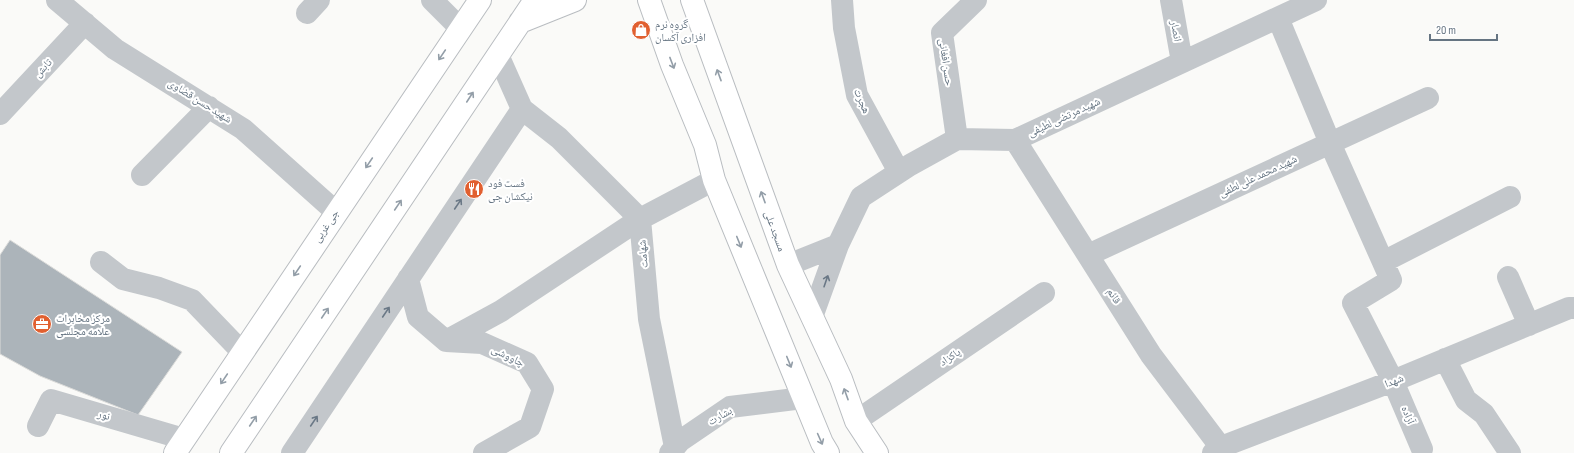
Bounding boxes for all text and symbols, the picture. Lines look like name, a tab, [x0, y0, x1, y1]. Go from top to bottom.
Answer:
scale bar	[1430, 16, 1497, 42]
place label: گروه نرم افزاری آکسان	[655, 18, 706, 44]
street label: انصار	[1168, 18, 1184, 43]
shop icon: گروه نرم افزاری آکسان	[630, 19, 652, 41]
text: 20 m	[1436, 23, 1456, 38]
street label: حسن افغانی	[936, 38, 956, 86]
one-way arrow	[438, 49, 446, 60]
street label: تابش	[31, 55, 55, 80]
one-way arrow	[668, 57, 676, 69]
one-way arrow	[715, 69, 722, 82]
street label: شهید حسن قضاوی	[166, 76, 234, 126]
street label: هجرت	[851, 87, 873, 116]
one-way arrow	[466, 92, 474, 103]
street label: شهید مرتضی لطیفی	[1026, 95, 1102, 139]
street label: شهید محمد علی لطفی	[1217, 152, 1299, 200]
one-way arrow	[365, 157, 373, 168]
place label: فست فود نیکشان جی	[488, 177, 533, 203]
restaurant icon: فست فود نیکشان جی	[463, 178, 485, 200]
one-way arrow	[759, 191, 766, 204]
one-way arrow	[454, 199, 462, 210]
one-way arrow	[394, 200, 402, 211]
street label: جی غربی	[310, 207, 342, 245]
street label: مسجد علی	[762, 209, 788, 253]
one-way arrow	[736, 236, 744, 248]
street label: شهامت	[635, 239, 651, 269]
one-way arrow	[292, 265, 300, 277]
one-way arrow	[823, 275, 830, 288]
street label: قائم	[1103, 286, 1124, 307]
one-way arrow	[322, 307, 330, 319]
one-way arrow	[382, 307, 390, 318]
place label: مرکز مخابرات علامه مجلسی	[56, 312, 110, 338]
office icon: مرکز مخابرات علامه مجلسی	[31, 313, 53, 335]
street label: چاووشی	[490, 342, 526, 370]
street label: پاکزاد	[937, 345, 963, 369]
one-way arrow	[785, 356, 793, 368]
street label: شهدا	[1383, 371, 1405, 391]
one-way arrow	[220, 373, 228, 384]
one-way arrow	[842, 389, 850, 401]
street label: بشارت	[706, 404, 734, 428]
street label: آزاده	[1398, 404, 1418, 426]
street label: نور	[95, 407, 112, 423]
one-way arrow	[249, 415, 257, 426]
one-way arrow	[310, 415, 318, 426]
one-way arrow	[817, 432, 824, 444]

